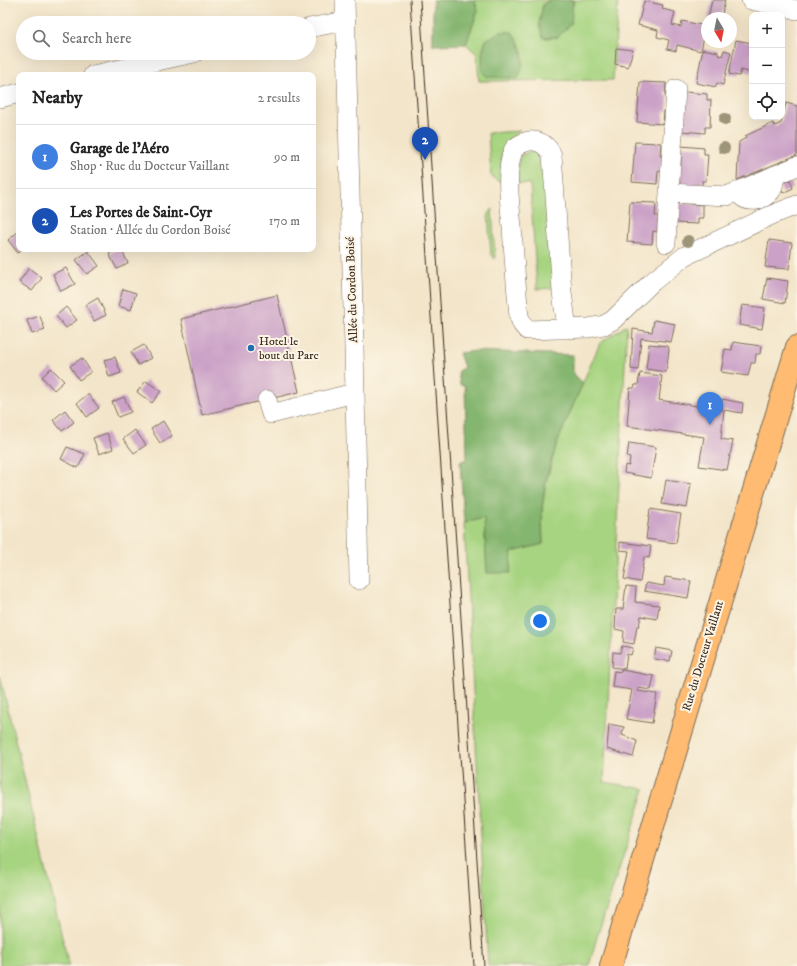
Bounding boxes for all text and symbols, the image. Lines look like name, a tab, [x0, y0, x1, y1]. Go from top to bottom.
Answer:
north arrow	[701, 12, 737, 48]
map controls	[749, 12, 785, 120]
button: +	[749, 12, 785, 48]
search box	[16, 16, 316, 60]
icon: search	[30, 27, 52, 49]
text: Search here	[62, 29, 131, 48]
button: −	[749, 48, 785, 84]
button: locate	[749, 84, 785, 120]
text: Nearby	[32, 87, 82, 109]
text: 2 results	[258, 90, 300, 106]
pin: 2	[412, 127, 438, 160]
text: Garage de l’Aéro	[70, 139, 169, 158]
text: 1	[43, 149, 47, 165]
text: 90 m	[274, 149, 300, 165]
text: Shop · Rue du Docteur Vaillant	[70, 158, 229, 174]
text: Les Portes de Saint-Cyr	[70, 203, 212, 222]
text: 2	[42, 213, 48, 229]
text: 170 m	[269, 213, 300, 229]
text: Station · Allée du Cordon Boisé	[70, 222, 231, 238]
street label: Allée du Cordon Boisé	[343, 237, 361, 343]
place label: Hotel le bout du Parc	[259, 334, 319, 363]
marker: Hotel le bout du Parc	[246, 343, 256, 353]
pin: 1	[697, 392, 723, 425]
street label: Rue du Docteur Vaillant	[679, 599, 727, 713]
your location	[530, 611, 550, 631]

